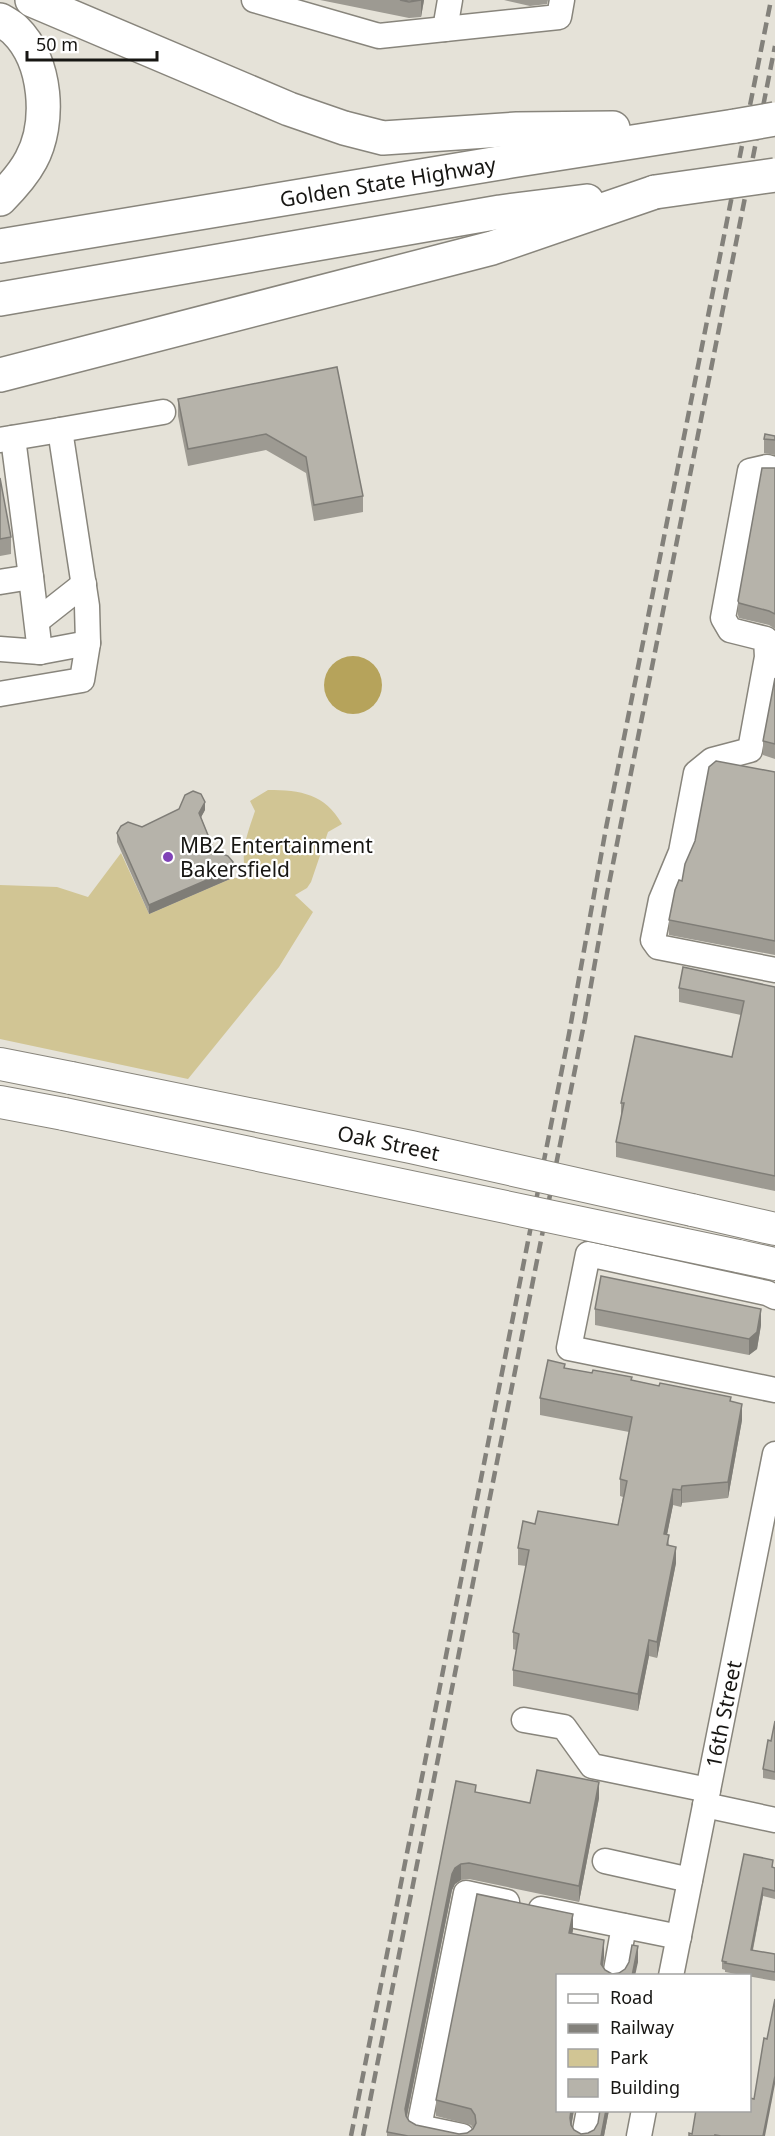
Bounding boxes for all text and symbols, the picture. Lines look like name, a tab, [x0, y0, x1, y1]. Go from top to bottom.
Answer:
scale bar	[27, 24, 158, 62]
text: 50 m	[36, 32, 78, 56]
street label: Golden State Highway	[278, 150, 498, 213]
place label: MB2 Entertainment Bakersfield	[180, 831, 373, 883]
marker: MB2 Entertainment Bakersfield	[161, 850, 175, 864]
street label: Oak Street	[335, 1118, 443, 1167]
street label: 16th Street	[699, 1658, 748, 1770]
legend	[556, 1974, 751, 2112]
text: Road	[610, 1985, 653, 2009]
text: Railway	[610, 2015, 675, 2039]
text: Park	[610, 2045, 648, 2069]
text: Building	[610, 2075, 680, 2099]

